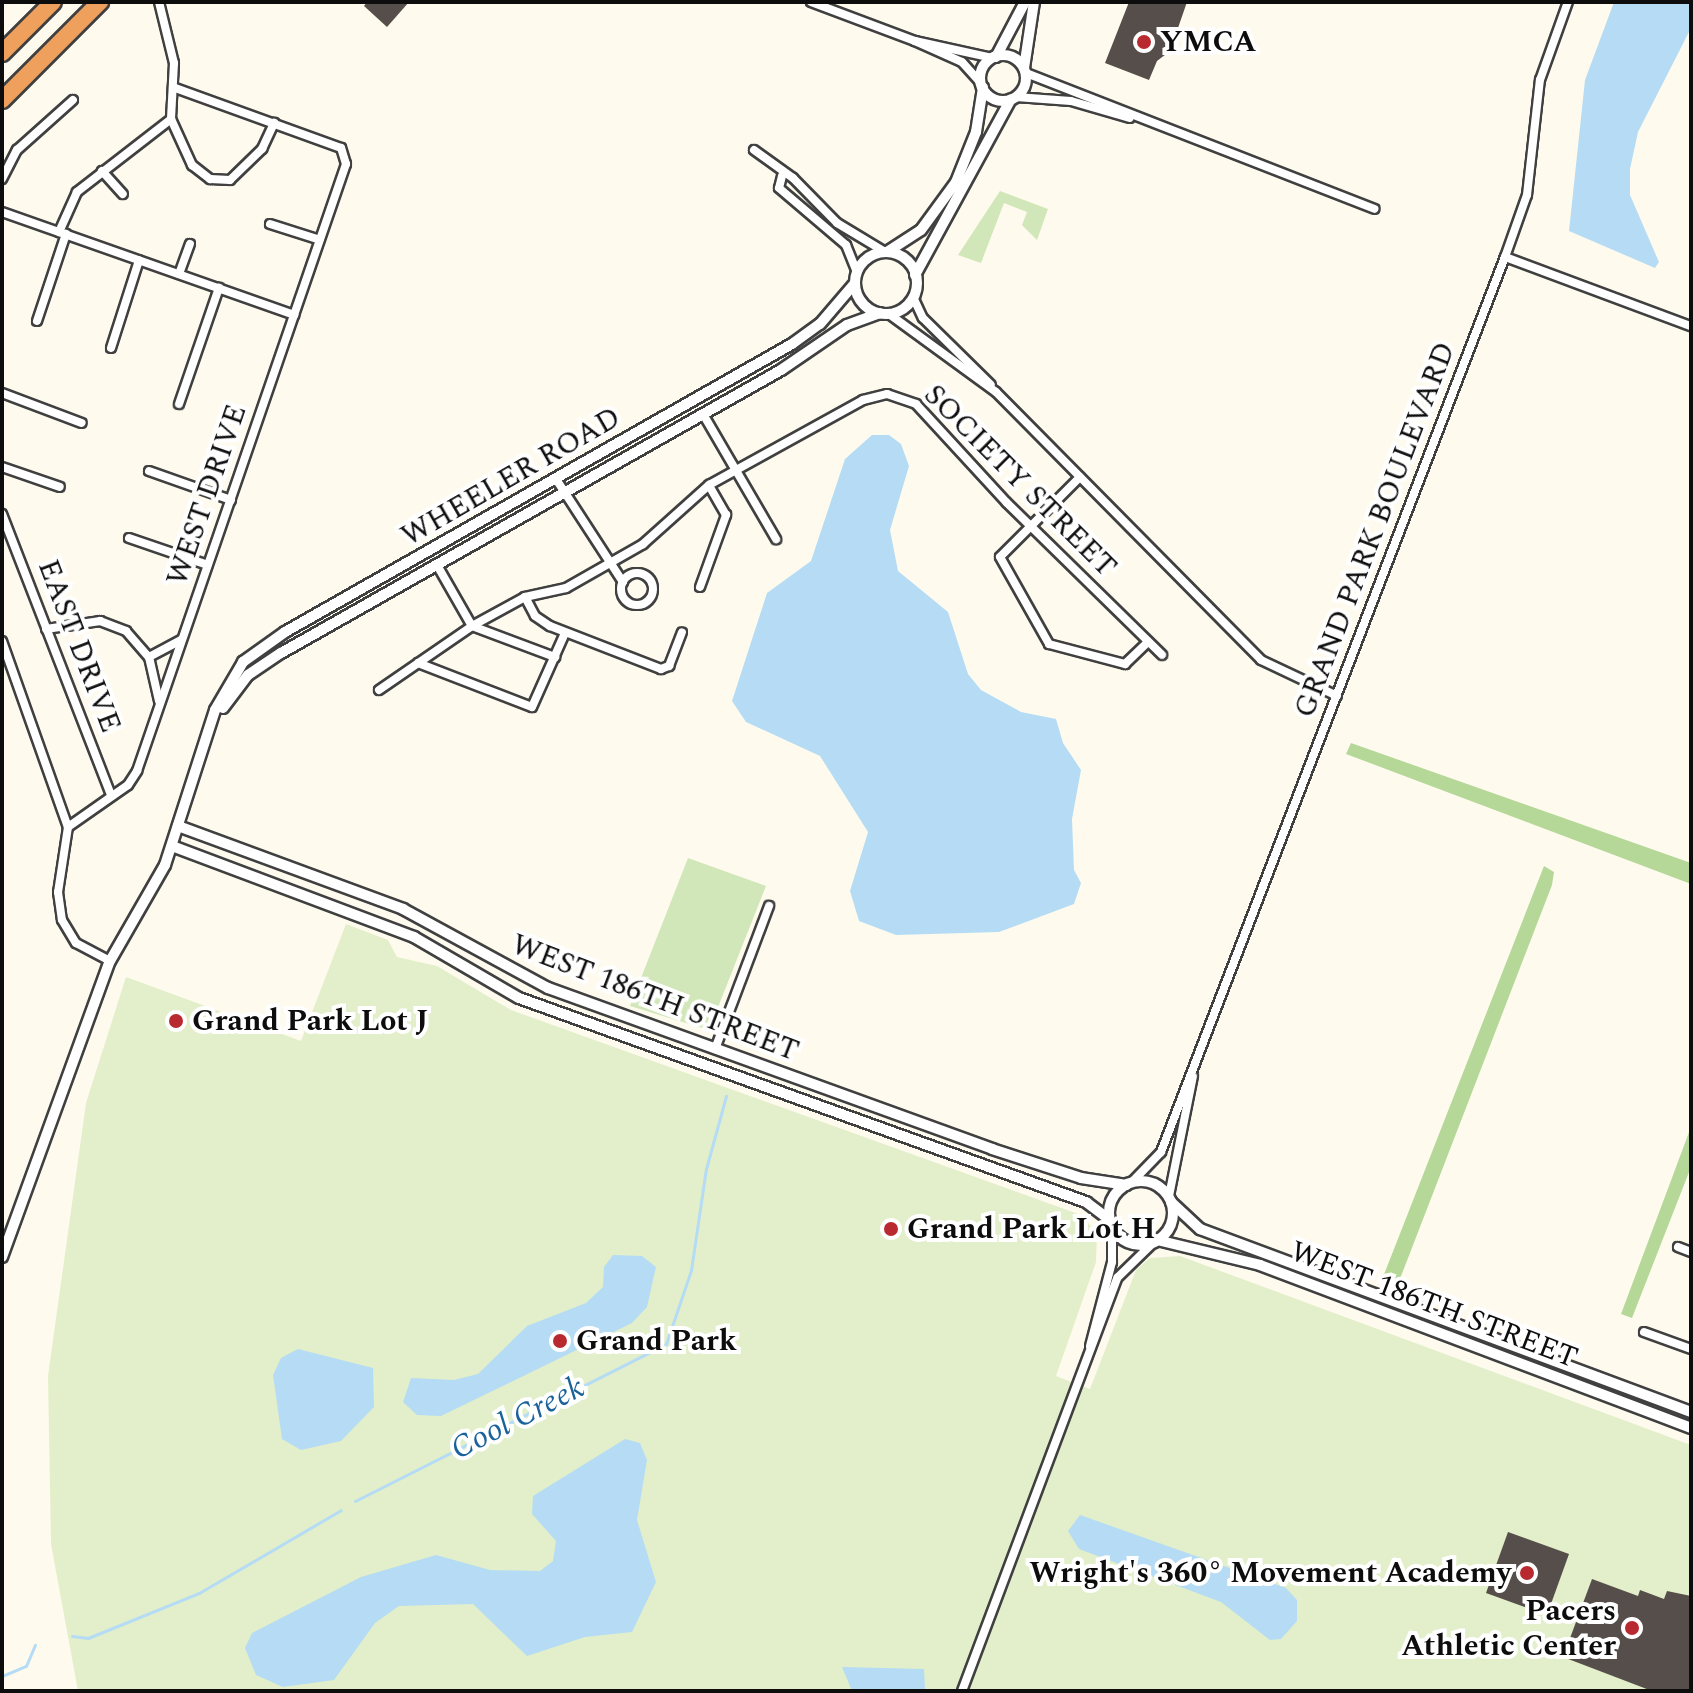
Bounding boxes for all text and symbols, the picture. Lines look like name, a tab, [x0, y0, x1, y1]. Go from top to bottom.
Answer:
place label: YMCA	[1160, 24, 1257, 60]
marker: YMCA	[1135, 33, 1153, 51]
street label: GRAND PARK BOULEVARD	[1287, 337, 1463, 723]
street label: SOCIETY STREET	[916, 377, 1124, 585]
street label: WEST DRIVE	[159, 400, 255, 590]
street label: WHEELER ROAD	[395, 400, 627, 554]
street label: EAST DRIVE	[30, 554, 128, 738]
street label: WEST 186TH STREET	[506, 927, 804, 1069]
place label: Grand Park Lot J	[192, 1003, 428, 1039]
marker: Grand Park Lot J	[167, 1012, 185, 1030]
place label: Grand Park Lot H	[907, 1211, 1155, 1247]
marker: Grand Park Lot H	[882, 1220, 900, 1238]
street label: WEST 186TH STREET	[1285, 1234, 1583, 1376]
place label: Grand Park	[576, 1323, 737, 1359]
marker: Grand Park	[551, 1332, 569, 1350]
water label: Cool Creek	[445, 1369, 591, 1469]
place label: Wright's 360° Movement Academy	[1029, 1555, 1511, 1591]
marker: Wright's 360° Movement Academy	[1518, 1564, 1536, 1582]
place label: Pacers Athletic Center	[1401, 1593, 1616, 1664]
marker: Pacers Athletic Center	[1623, 1619, 1641, 1637]

